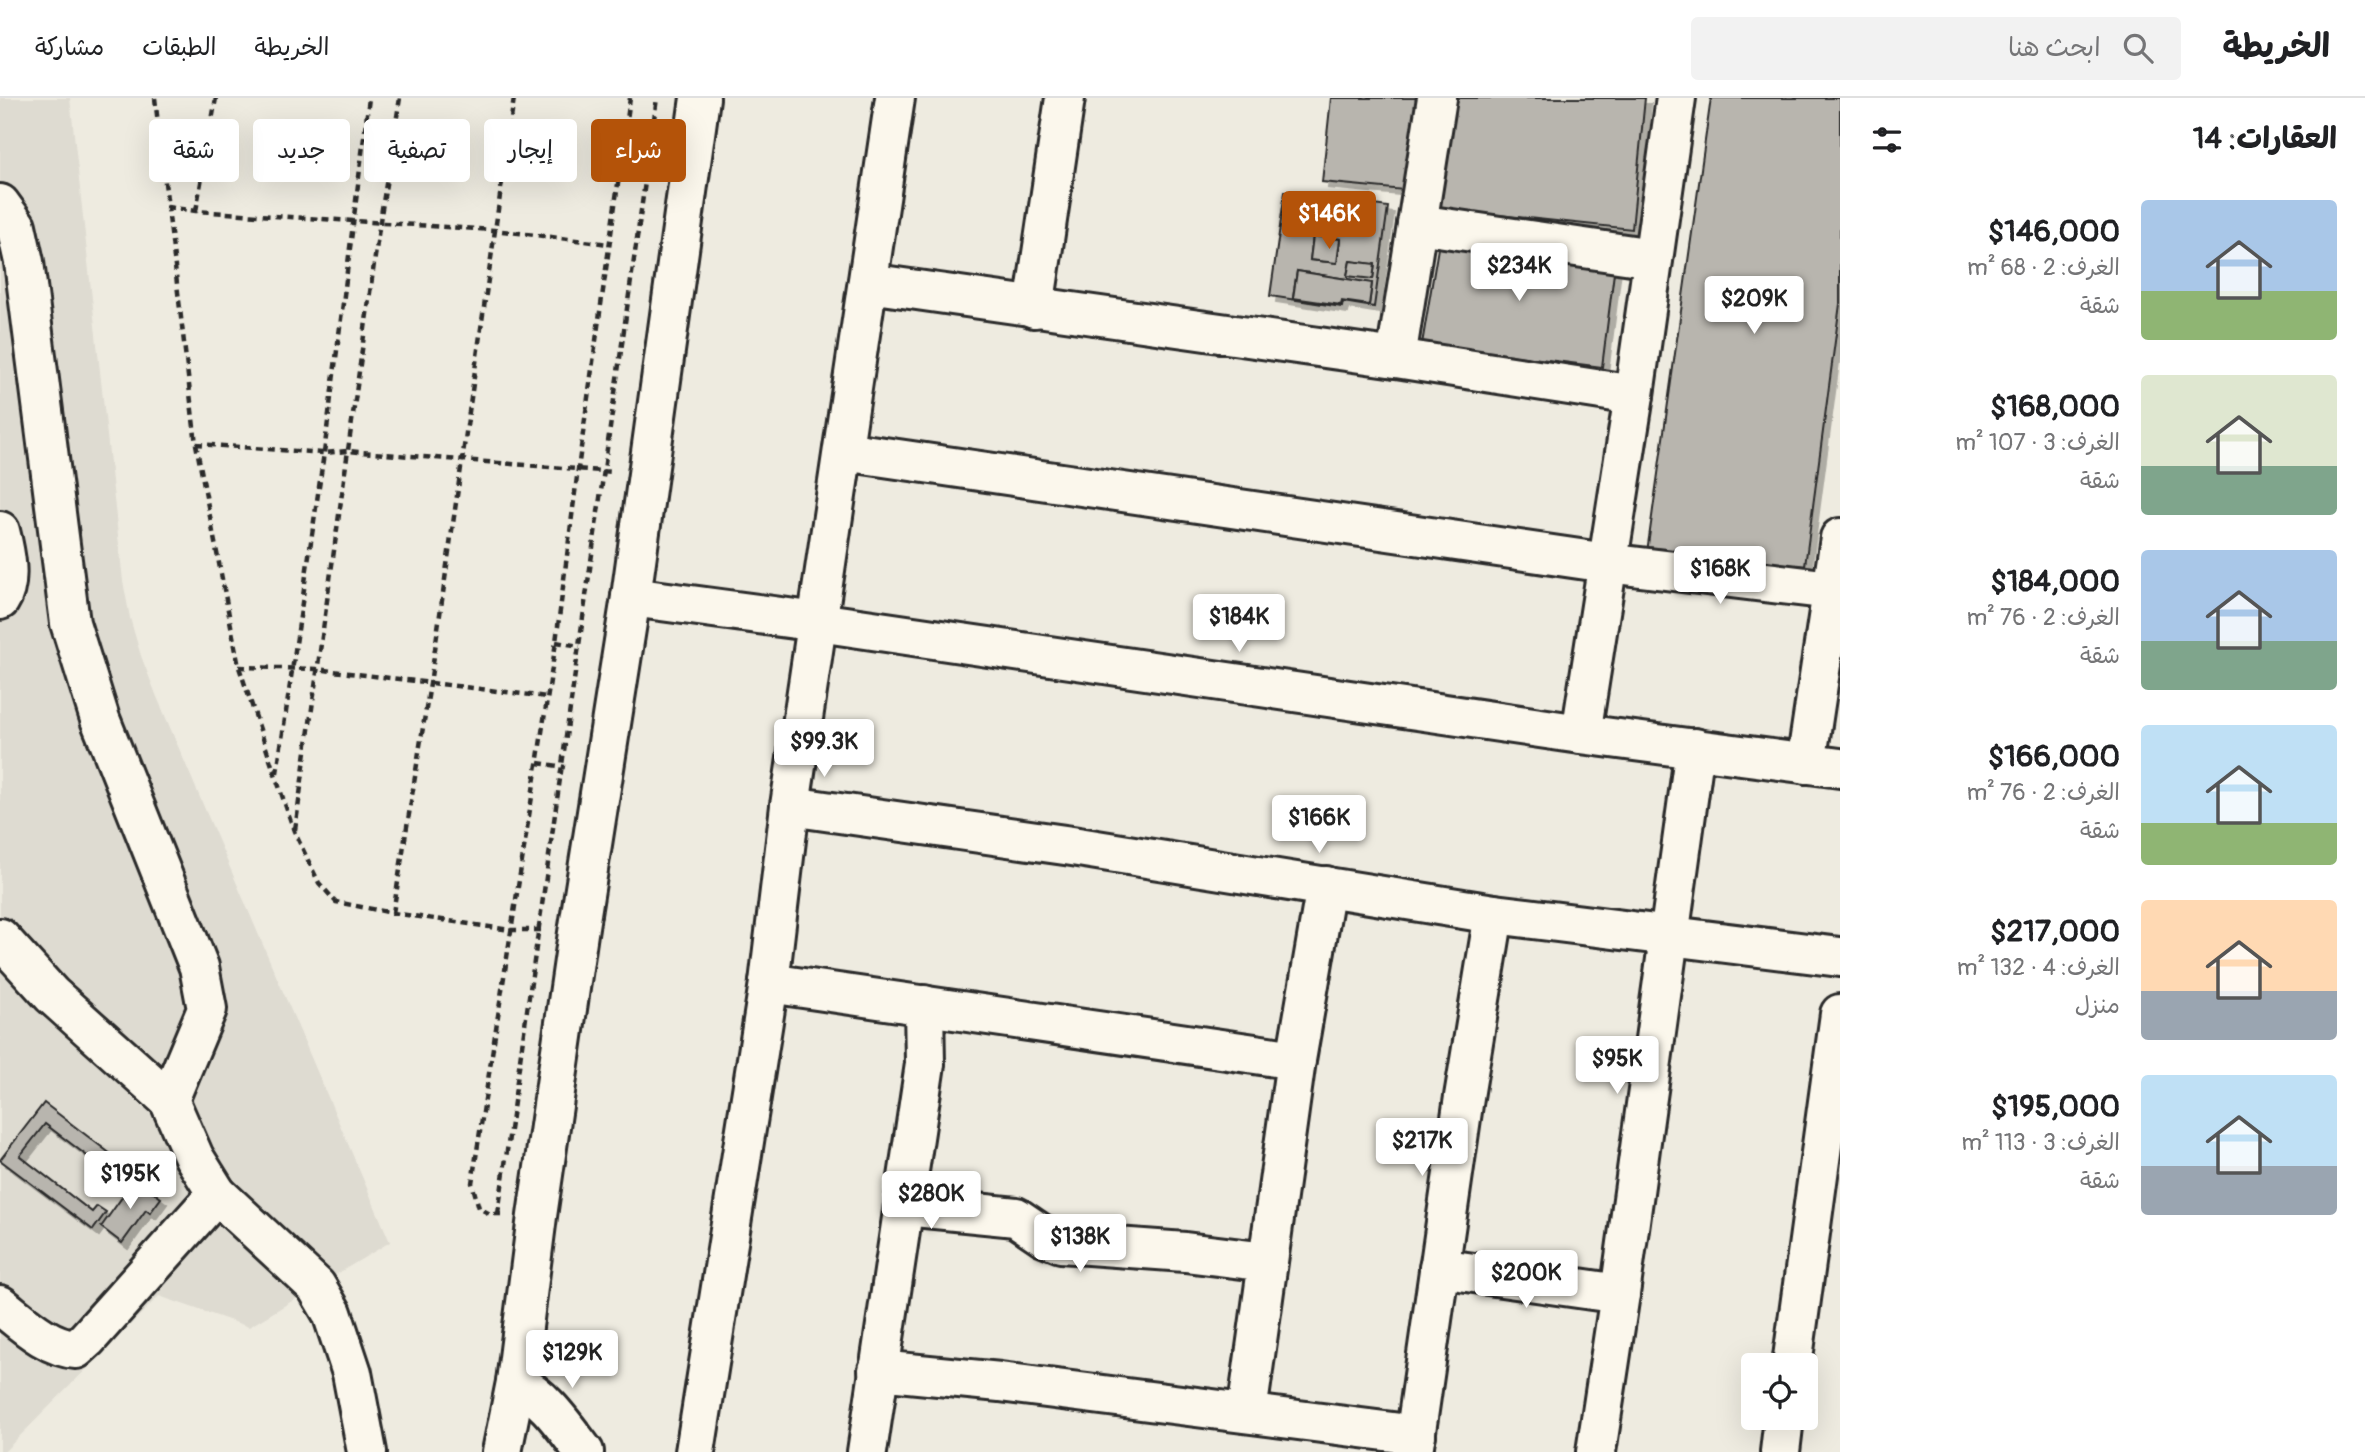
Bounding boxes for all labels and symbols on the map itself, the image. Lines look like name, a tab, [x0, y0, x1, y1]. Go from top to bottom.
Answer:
pin: $146K	[1280, 192, 1378, 251]
pin: $234K	[1470, 244, 1568, 303]
pin: $209K	[1705, 276, 1803, 336]
pin: $168K	[1671, 546, 1769, 606]
pin: $184K	[1190, 594, 1288, 654]
pin: $99.3K	[767, 720, 881, 779]
pin: $166K	[1270, 796, 1368, 855]
pin: $95K	[1576, 1037, 1658, 1096]
pin: $217K	[1373, 1118, 1471, 1178]
pin: $195K	[81, 1152, 179, 1211]
pin: $280K	[882, 1172, 980, 1231]
pin: $138K	[1031, 1214, 1129, 1274]
pin: $200K	[1477, 1250, 1575, 1310]
pin: $129K	[523, 1330, 621, 1390]

